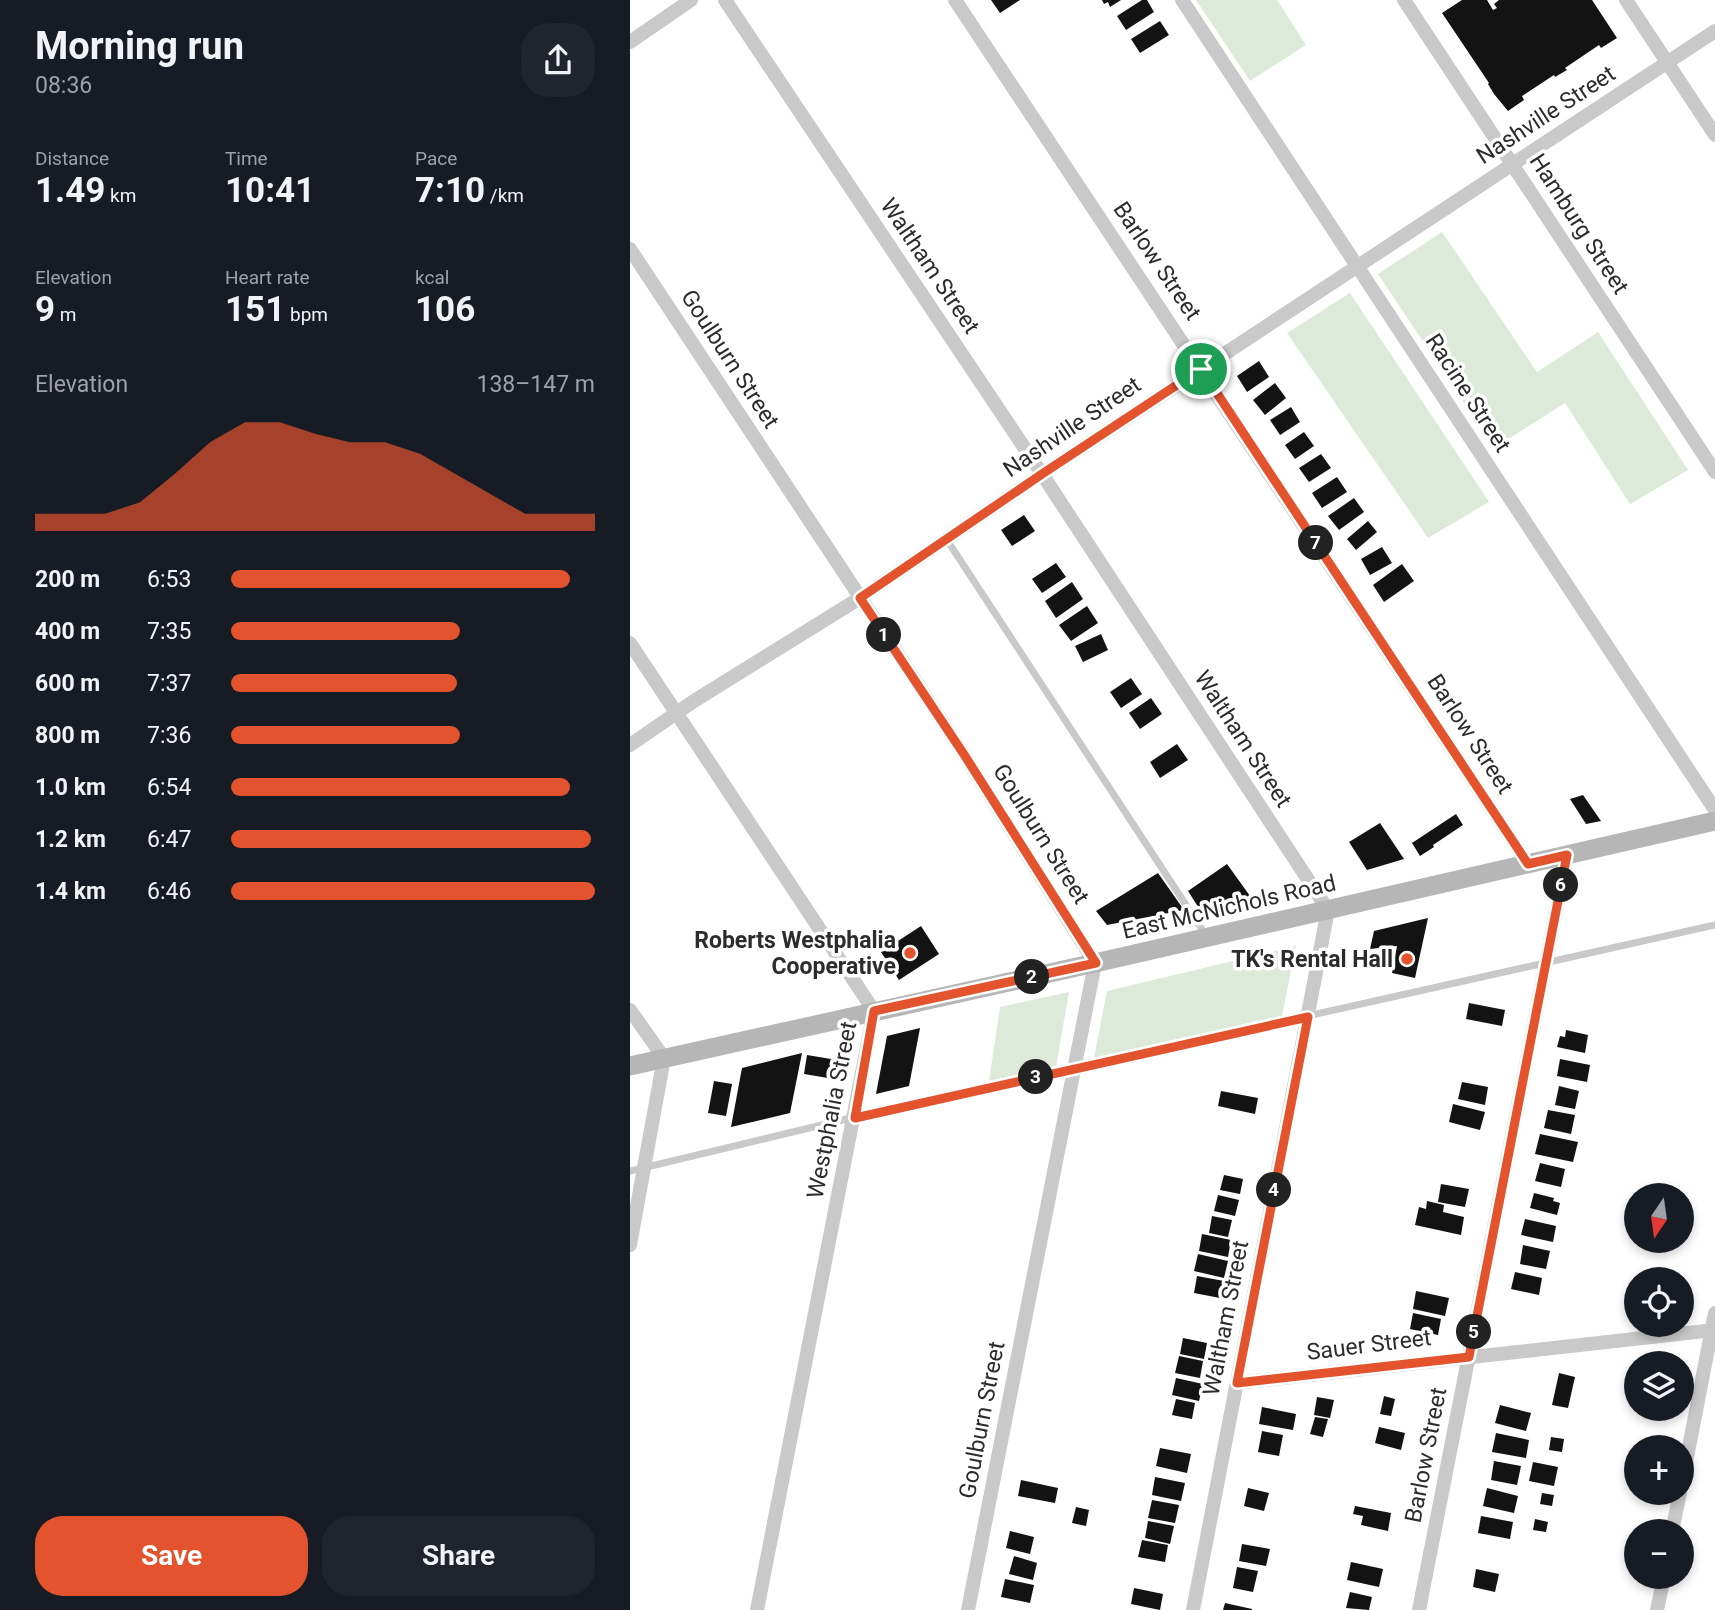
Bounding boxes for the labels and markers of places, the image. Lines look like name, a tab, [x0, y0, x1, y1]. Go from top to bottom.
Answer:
pin	[1171, 339, 1231, 399]
pin: 7	[1298, 526, 1334, 560]
pin: 1	[866, 618, 902, 652]
pin: 6	[1544, 868, 1578, 903]
place label: Roberts Westphalia Cooperative	[694, 927, 896, 980]
marker: Roberts Westphalia Cooperative	[902, 945, 918, 961]
place label: TK's Rental Hall	[1231, 946, 1393, 973]
marker: TK's Rental Hall	[1399, 951, 1415, 967]
pin: 2	[1014, 960, 1050, 995]
pin: 3	[1018, 1060, 1054, 1094]
pin: 4	[1256, 1172, 1292, 1208]
pin: 5	[1456, 1314, 1492, 1350]

